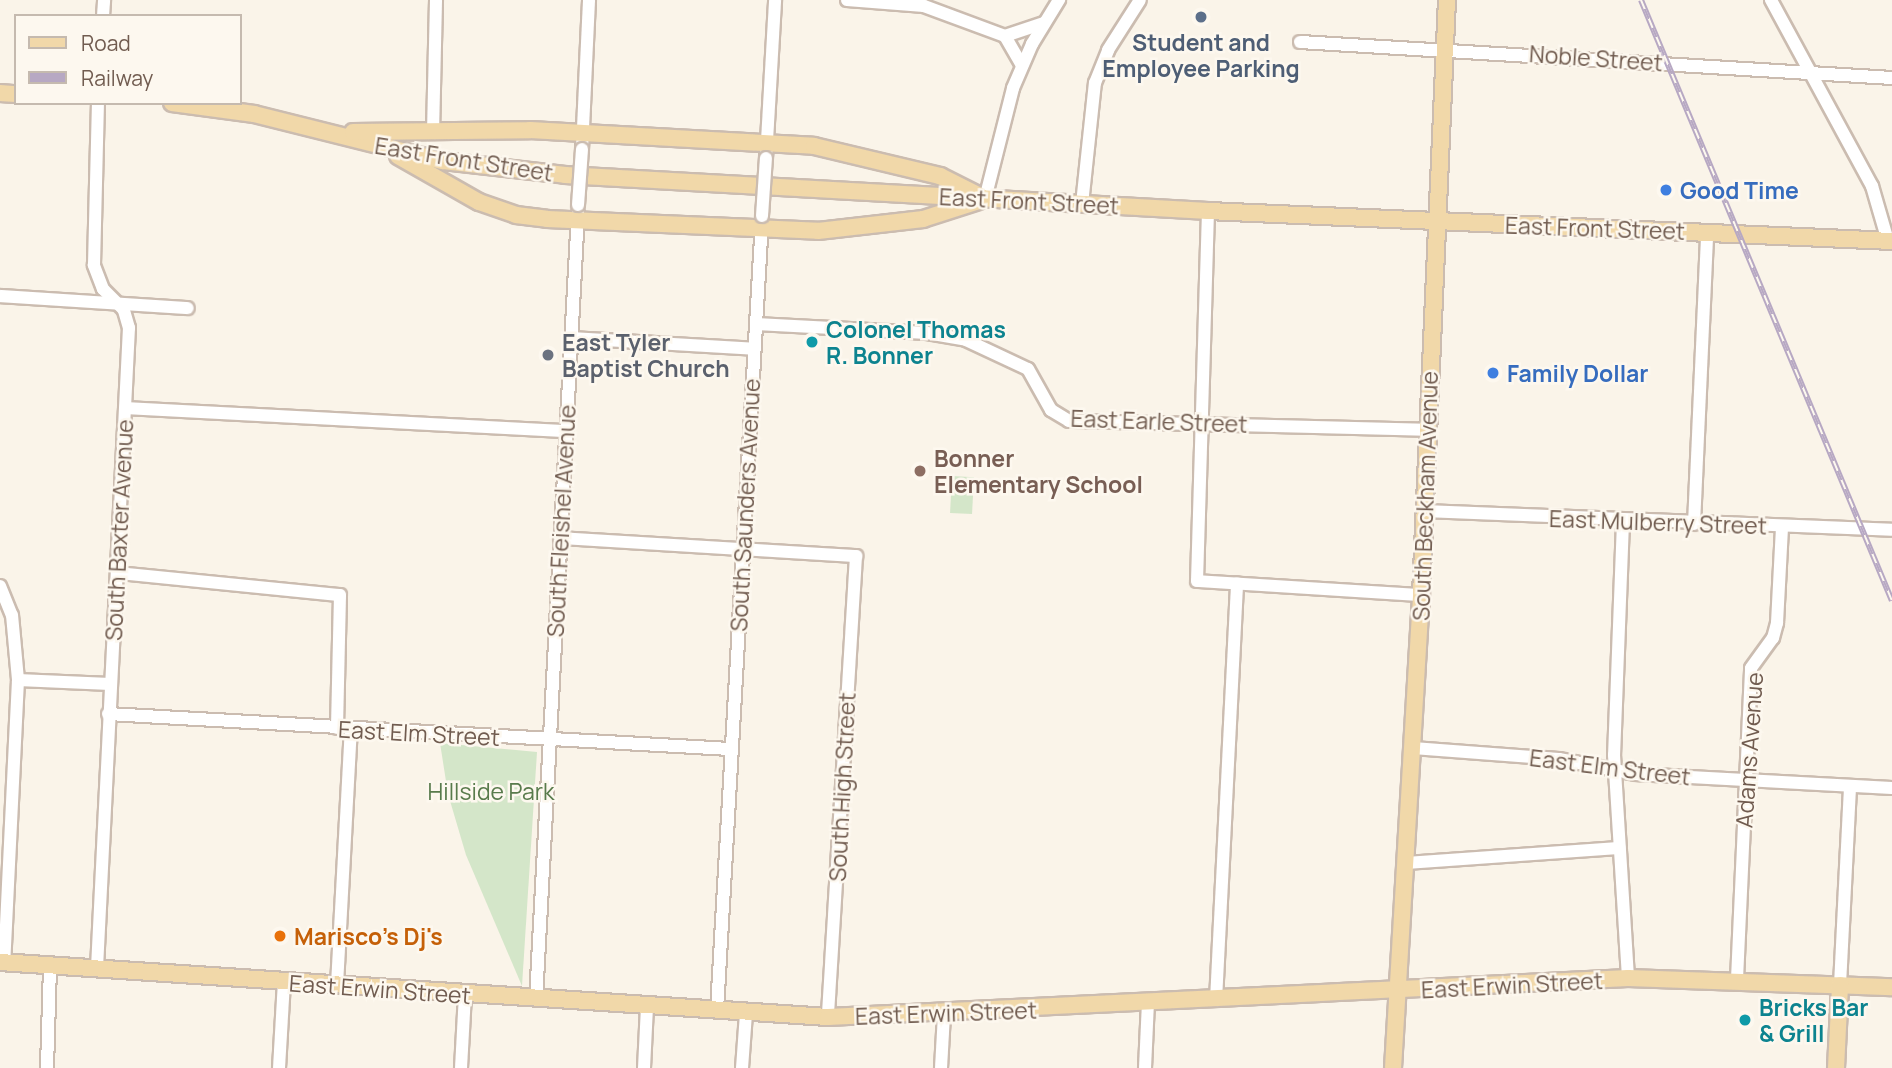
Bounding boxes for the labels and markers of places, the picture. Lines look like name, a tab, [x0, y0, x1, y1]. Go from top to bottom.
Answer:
marker: Student and Employee Parking	[1193, 9, 1209, 25]
place label: Student and Employee Parking	[1102, 28, 1300, 82]
place label: Good Time	[1680, 176, 1799, 204]
marker: Good Time	[1658, 182, 1674, 198]
place label: Colonel Thomas R. Bonner	[826, 315, 1006, 369]
place label: East Tyler Baptist Church	[562, 328, 730, 382]
marker: Colonel Thomas R. Bonner	[804, 334, 820, 350]
marker: East Tyler Baptist Church	[540, 347, 556, 363]
place label: Family Dollar	[1507, 359, 1649, 387]
marker: Family Dollar	[1485, 365, 1501, 381]
place label: Bonner Elementary School	[934, 444, 1143, 498]
marker: Bonner Elementary School	[912, 463, 928, 479]
place label: Marisco's Dj's	[294, 922, 442, 950]
marker: Marisco's Dj's	[272, 928, 288, 944]
place label: Bricks Bar & Grill	[1759, 993, 1869, 1047]
marker: Bricks Bar & Grill	[1737, 1012, 1753, 1028]

